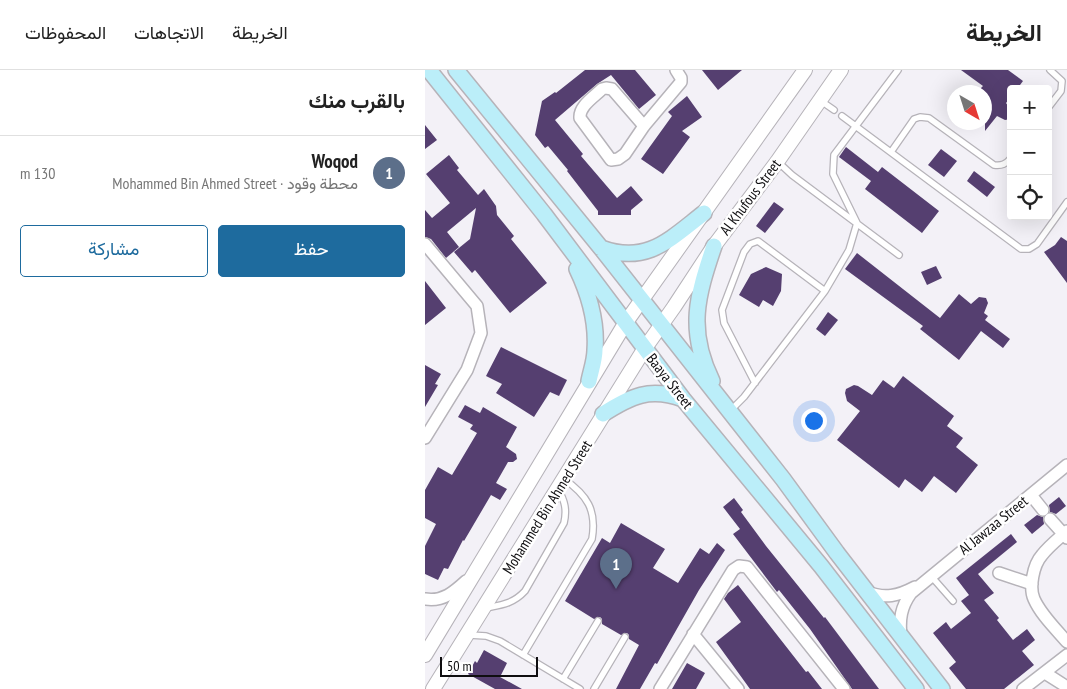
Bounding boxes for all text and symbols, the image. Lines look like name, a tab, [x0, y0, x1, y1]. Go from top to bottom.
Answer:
text: الخريطة	[966, 17, 1042, 48]
text: المحفوظات	[25, 21, 106, 44]
text: الاتجاهات	[134, 21, 204, 44]
text: الخريطة	[232, 21, 288, 44]
north arrow	[947, 85, 992, 130]
map controls	[1007, 85, 1052, 220]
button: +	[1007, 85, 1052, 130]
text: بالقرب منك	[308, 87, 405, 114]
button: −	[1007, 130, 1052, 175]
text: Woqod	[311, 149, 358, 173]
street label: Al Khufous Street	[715, 155, 785, 239]
text: 130 m	[20, 163, 55, 183]
text: 1	[385, 163, 393, 183]
text: محطة وقود · Mohammed Bin Ahmed Street	[112, 173, 358, 193]
button: locate	[1007, 175, 1052, 220]
button: مشاركة	[20, 225, 208, 277]
button: حفظ	[218, 225, 405, 277]
street label: Baaya Street	[643, 350, 697, 412]
your location	[801, 408, 827, 434]
street label: Mohammed Bin Ahmed Street	[498, 437, 596, 577]
street label: Al Jawzaa Street	[955, 491, 1031, 559]
pin: 1	[600, 548, 632, 589]
scale bar	[440, 654, 537, 677]
text: 50 m	[447, 657, 472, 675]

